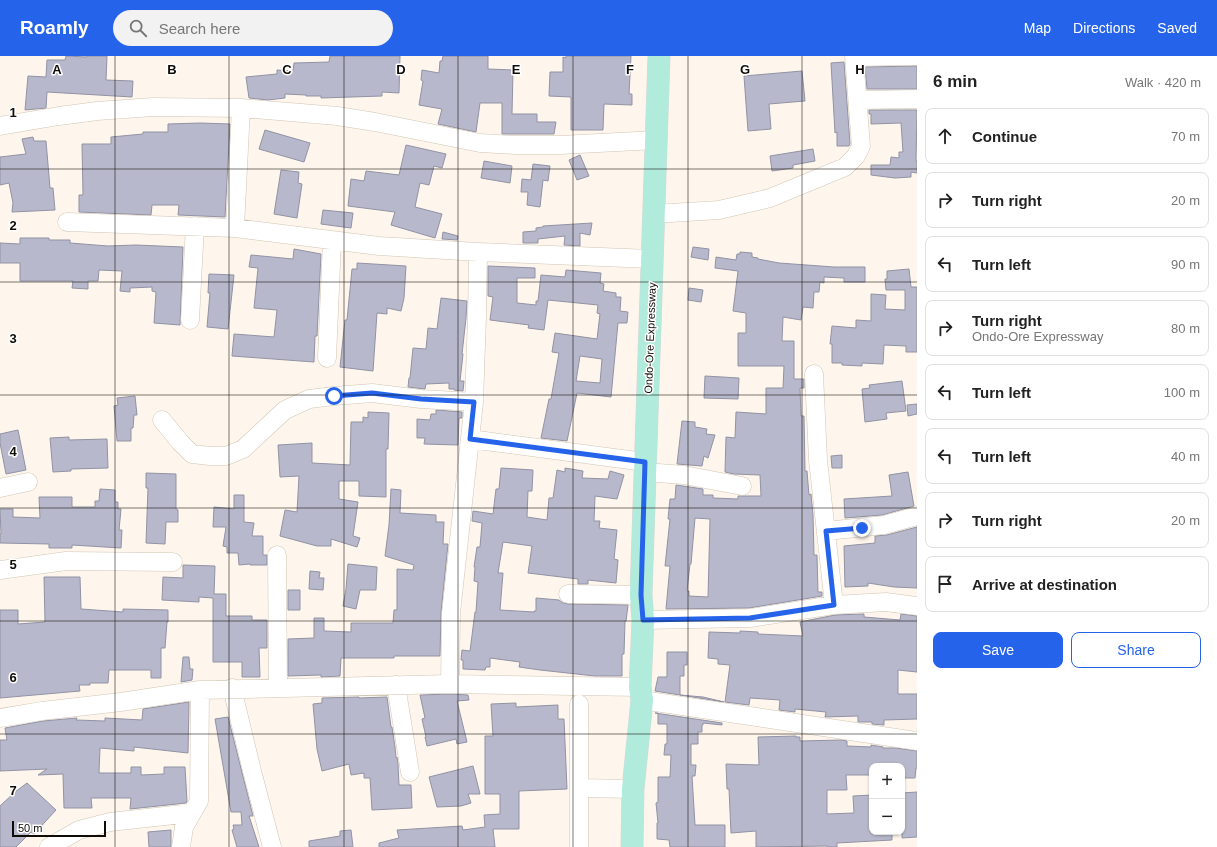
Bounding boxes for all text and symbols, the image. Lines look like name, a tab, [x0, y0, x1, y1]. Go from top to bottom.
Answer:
search box	[113, 10, 393, 46]
text: Roamly	[20, 17, 89, 38]
icon: search	[127, 17, 149, 39]
text: Search here	[159, 20, 240, 37]
text: Map	[1024, 20, 1051, 36]
text: Directions	[1073, 20, 1135, 36]
text: Saved	[1157, 20, 1197, 36]
text: A	[52, 62, 62, 77]
text: B	[167, 62, 177, 77]
text: C	[282, 62, 292, 77]
text: D	[396, 62, 406, 77]
text: E	[512, 62, 521, 77]
text: F	[626, 62, 634, 77]
text: G	[740, 62, 750, 77]
text: H	[855, 62, 865, 77]
text: 6 min	[933, 72, 977, 91]
text: Walk · 420 m	[1125, 75, 1201, 90]
text: 1	[9, 105, 17, 120]
icon: ahead	[934, 125, 956, 147]
text: Continue	[972, 128, 1037, 145]
text: 70 m	[1171, 129, 1200, 144]
icon: right	[934, 189, 956, 211]
text: Turn right	[972, 192, 1042, 209]
text: 20 m	[1171, 193, 1200, 208]
text: 2	[9, 218, 17, 233]
icon: left	[934, 253, 956, 275]
text: Turn left	[972, 256, 1031, 273]
text: 90 m	[1171, 257, 1200, 272]
street label: Ondo-Ore Expressway	[642, 282, 658, 394]
text: Turn right	[972, 312, 1042, 329]
icon: right	[934, 317, 956, 339]
text: 80 m	[1171, 321, 1200, 336]
text: Ondo-Ore Expressway	[972, 329, 1104, 344]
text: 3	[9, 331, 17, 346]
icon: left	[934, 381, 956, 403]
text: Turn left	[972, 384, 1031, 401]
text: 100 m	[1164, 385, 1200, 400]
route start	[325, 387, 343, 405]
text: 4	[9, 444, 17, 459]
icon: left	[934, 445, 956, 467]
text: Turn left	[972, 448, 1031, 465]
text: 40 m	[1171, 449, 1200, 464]
icon: right	[934, 509, 956, 531]
text: Turn right	[972, 512, 1042, 529]
text: 20 m	[1171, 513, 1200, 528]
route end	[853, 519, 871, 537]
text: 5	[9, 557, 17, 572]
icon: arrive	[934, 573, 956, 595]
text: Arrive at destination	[972, 576, 1117, 593]
button: Save	[933, 632, 1063, 668]
button: Share	[1071, 632, 1201, 668]
text: 6	[9, 670, 17, 685]
map controls	[869, 763, 905, 835]
button: +	[869, 763, 905, 799]
text: 7	[9, 783, 17, 798]
button: −	[869, 799, 905, 835]
scale bar	[12, 819, 106, 838]
text: 50 m	[18, 822, 42, 834]

